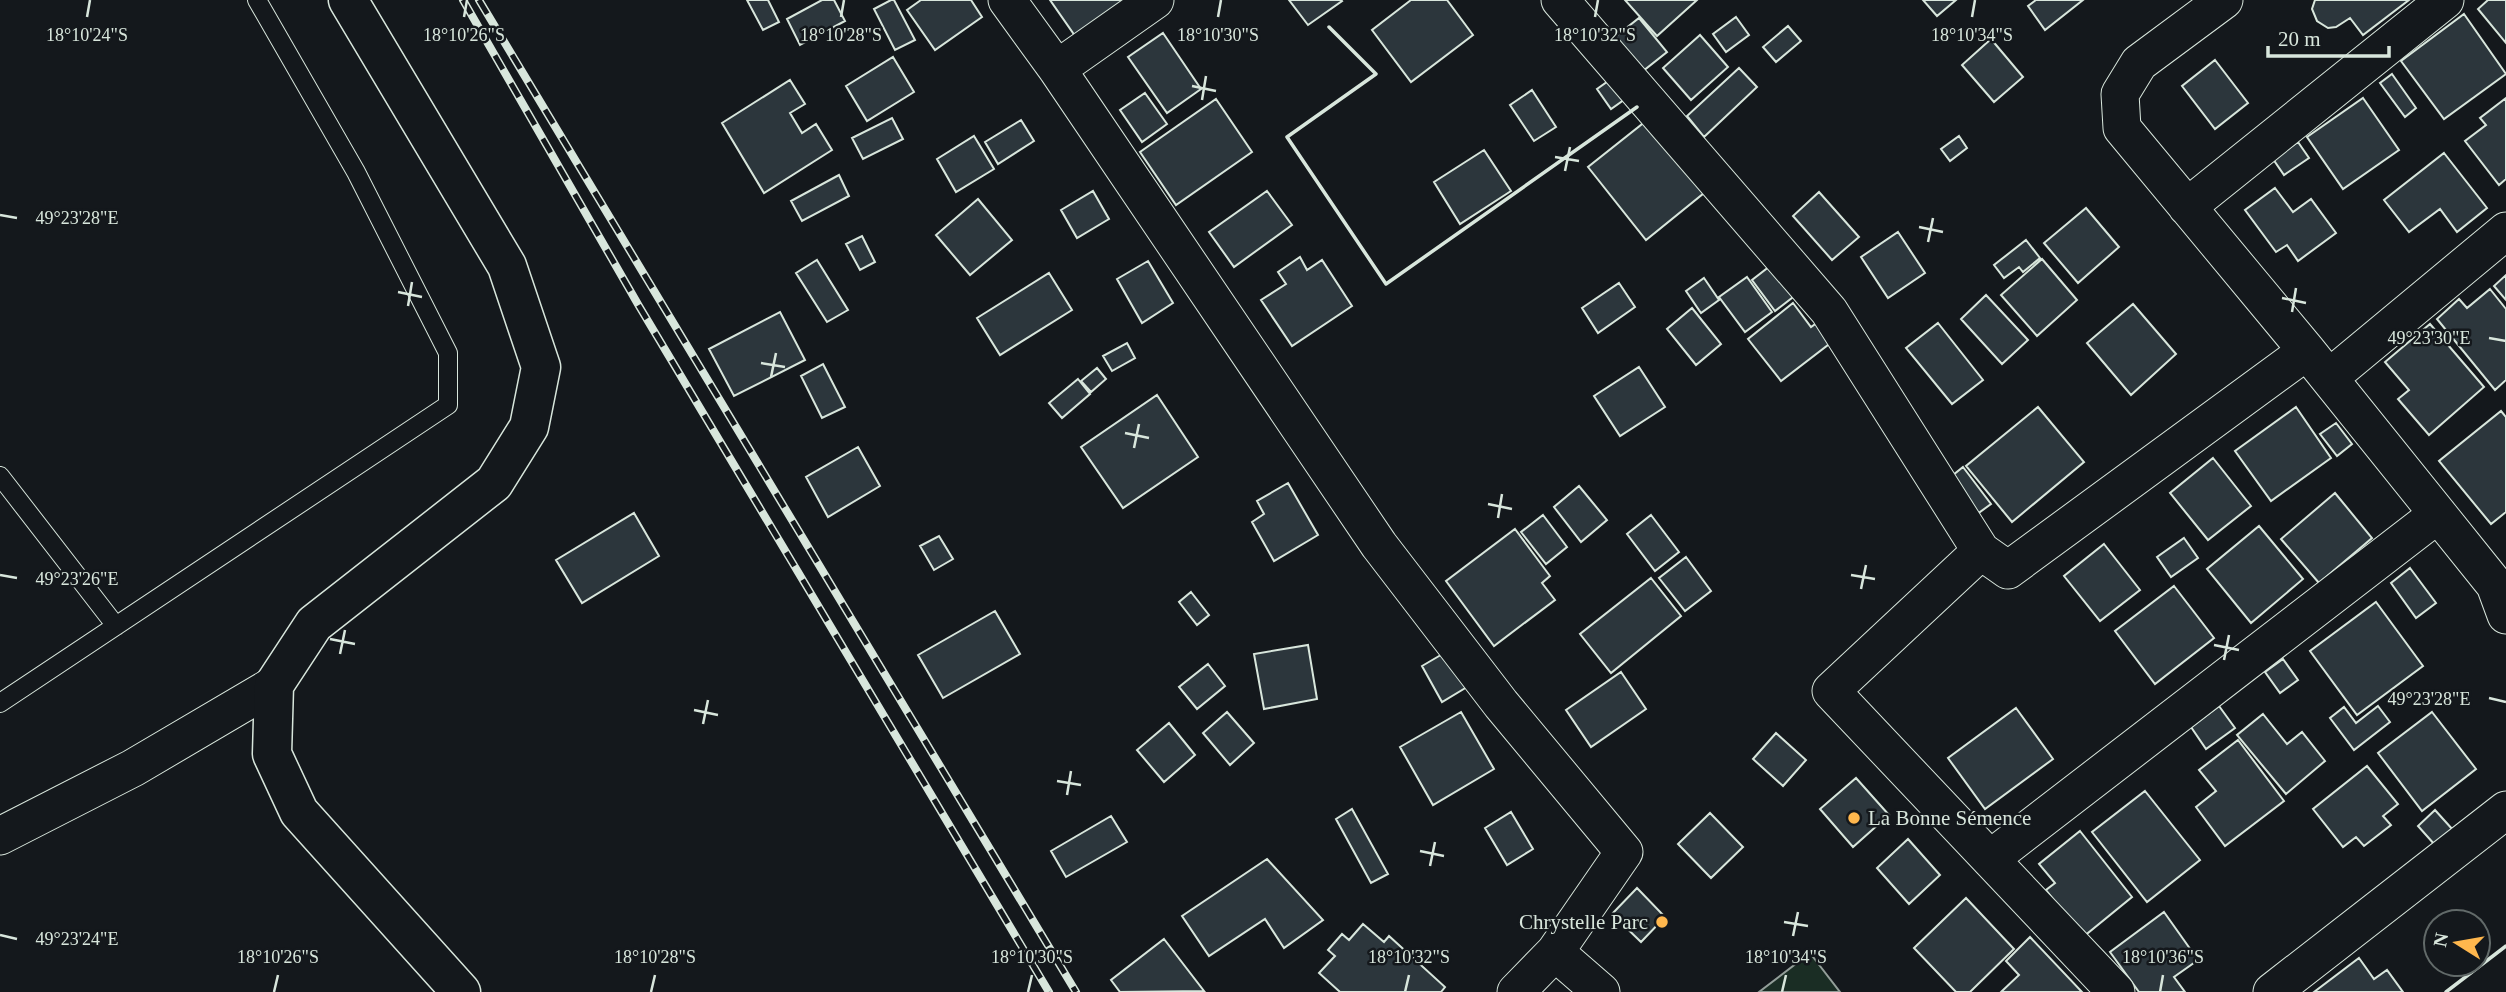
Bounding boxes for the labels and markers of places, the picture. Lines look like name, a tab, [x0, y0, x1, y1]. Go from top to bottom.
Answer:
place label: La Bonne Sémence	[1868, 806, 2031, 830]
marker: La Bonne Sémence	[1846, 810, 1862, 826]
place label: Chrystelle Parc	[1519, 910, 1648, 934]
marker: Chrystelle Parc	[1654, 914, 1670, 930]

